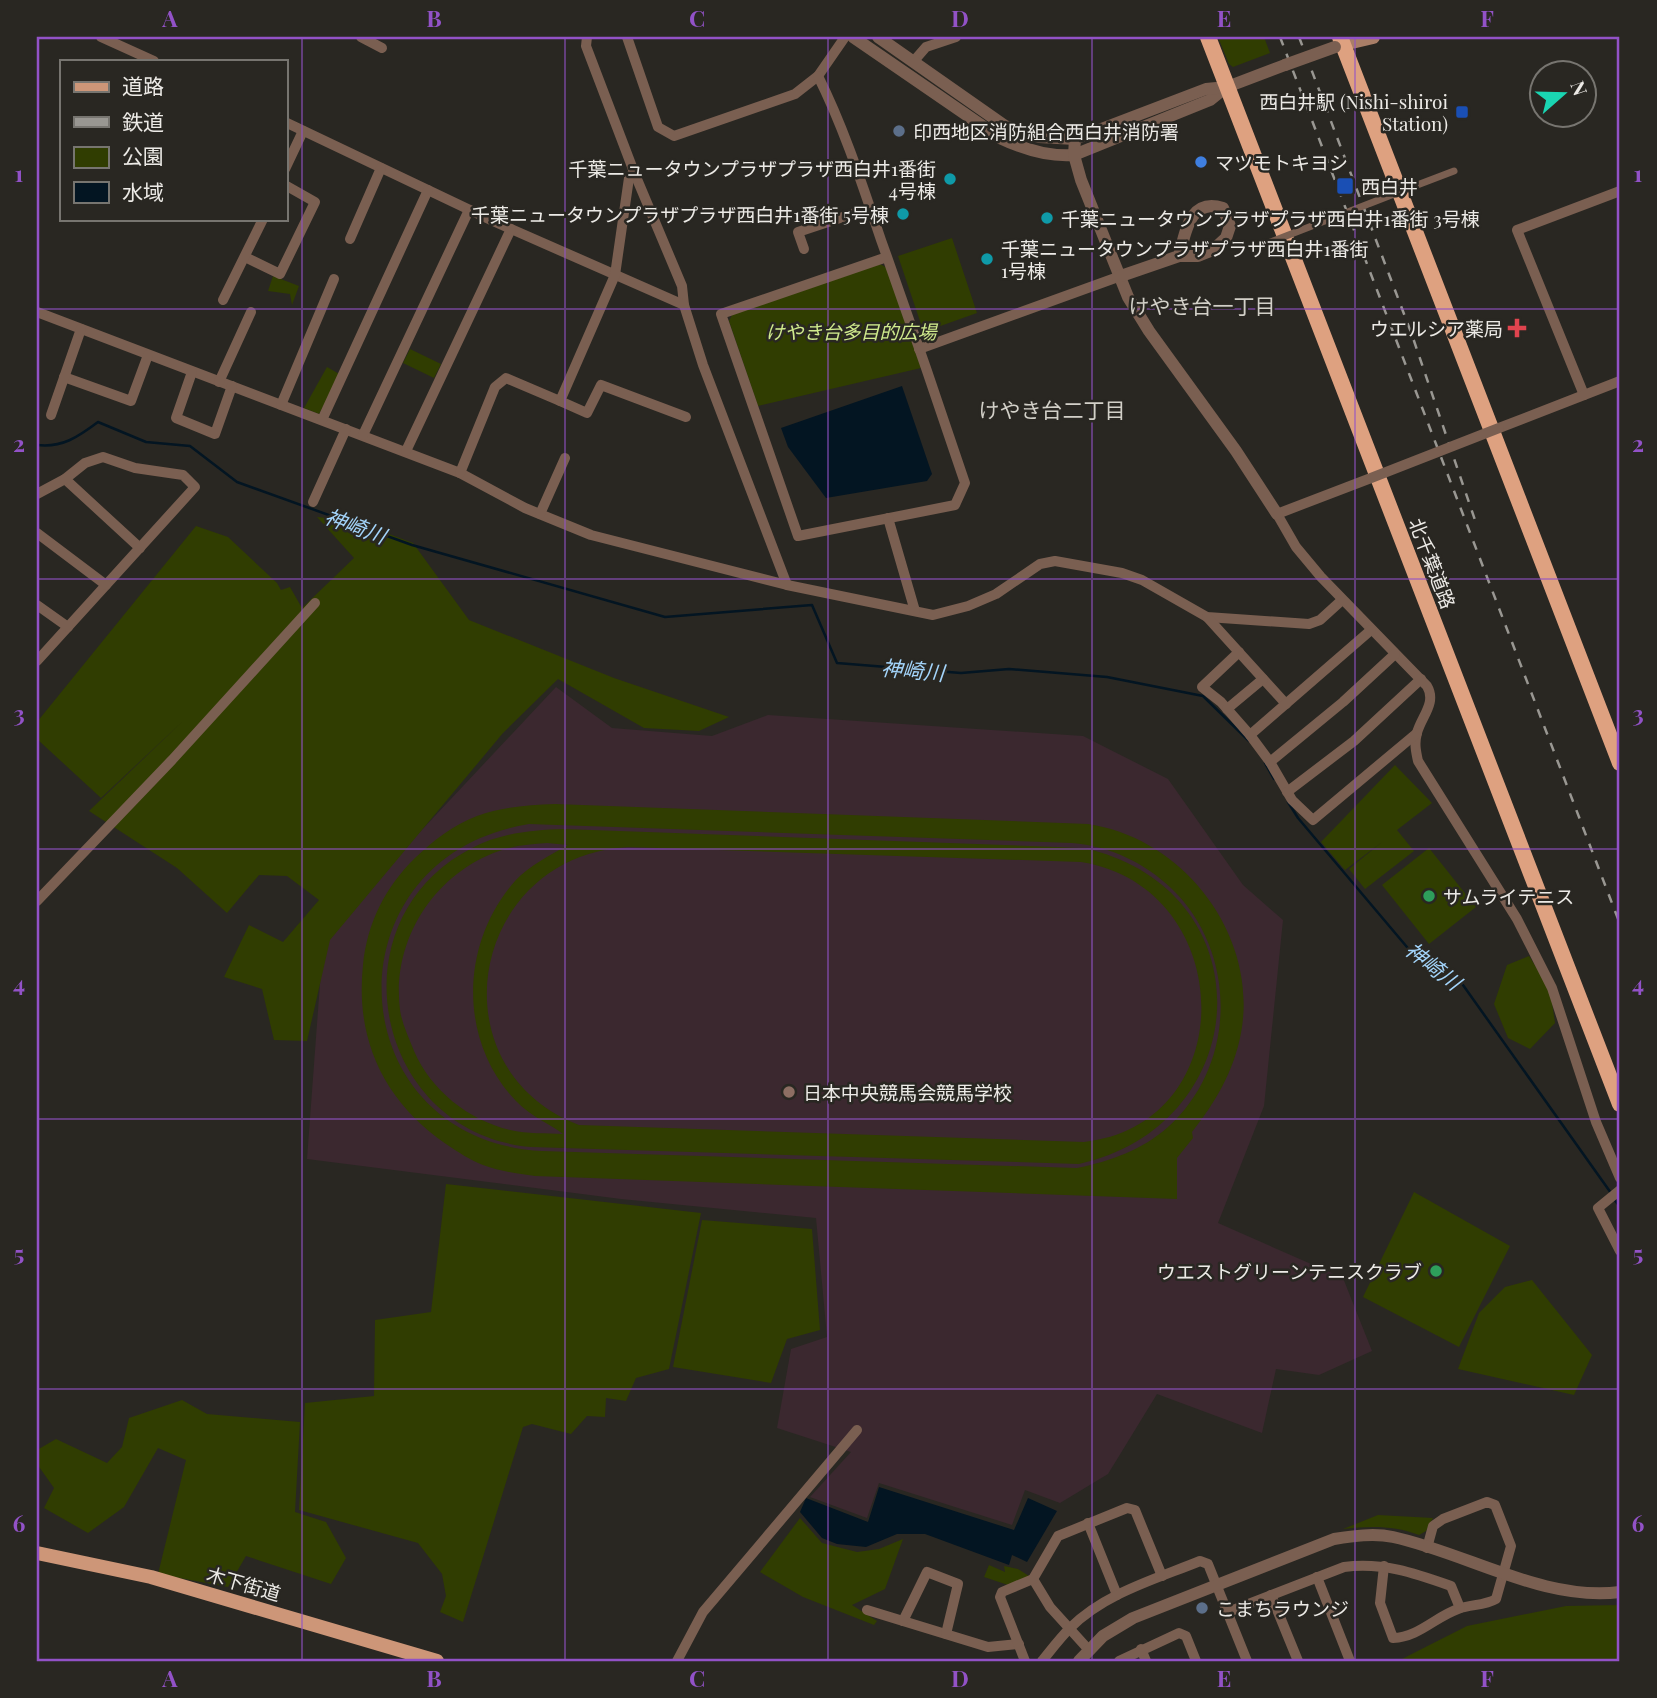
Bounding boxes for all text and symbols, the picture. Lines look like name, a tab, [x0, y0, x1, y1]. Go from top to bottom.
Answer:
text: A	[161, 2, 178, 33]
text: B	[426, 2, 442, 33]
text: C	[689, 2, 705, 33]
text: D	[951, 2, 969, 33]
text: E	[1217, 2, 1231, 33]
text: F	[1480, 2, 1494, 33]
legend	[60, 60, 287, 220]
north arrow	[1528, 60, 1598, 130]
text: 道路	[122, 71, 164, 99]
text: N	[1565, 77, 1595, 99]
place label: 西白井駅 (Nishi-shiroi Station)	[1259, 88, 1448, 136]
marker: 西白井駅 (Nishi-shiroi Station)	[1454, 104, 1470, 120]
text: 鉄道	[122, 107, 164, 135]
place label: 印西地区消防組合西白井消防署	[913, 118, 1179, 144]
marker: 印西地区消防組合西白井消防署	[891, 123, 907, 139]
text: 公園	[122, 141, 164, 169]
place label: マツモトキヨシ	[1215, 149, 1348, 175]
marker: マツモトキヨシ	[1193, 154, 1209, 170]
place label: 千葉ニュータウンプラザプラザ西白井1番街 4号棟	[569, 155, 936, 203]
text: 1	[15, 157, 24, 188]
text: 1	[1634, 157, 1643, 188]
marker: 千葉ニュータウンプラザプラザ西白井1番街 4号棟	[942, 171, 958, 187]
place label: 西白井	[1361, 173, 1418, 199]
marker: 西白井	[1335, 176, 1355, 196]
text: 水域	[122, 177, 164, 205]
place label: 千葉ニュータウンプラザプラザ西白井1番街 5号棟	[471, 201, 889, 227]
place label: 千葉ニュータウンプラザプラザ西白井1番街 3号棟	[1061, 205, 1480, 231]
marker: 千葉ニュータウンプラザプラザ西白井1番街 5号棟	[895, 206, 911, 222]
marker: 千葉ニュータウンプラザプラザ西白井1番街 3号棟	[1039, 210, 1055, 226]
place label: 千葉ニュータウンプラザプラザ西白井1番街 1号棟	[1001, 235, 1368, 283]
marker: 千葉ニュータウンプラザプラザ西白井1番街 1号棟	[979, 251, 995, 267]
district label: けやき台一丁目	[1129, 291, 1276, 319]
place label: ウエルシア薬局	[1370, 315, 1503, 341]
park label: けやき台多目的広場	[765, 318, 938, 344]
marker: ウエルシア薬局	[1509, 320, 1525, 336]
district label: けやき台二丁目	[979, 395, 1126, 423]
text: 2	[13, 427, 25, 458]
text: 2	[1632, 427, 1644, 458]
water label: 神崎川	[322, 501, 392, 550]
street label: 北千葉道路	[1404, 514, 1462, 612]
water label: 神崎川	[880, 652, 948, 686]
text: 3	[13, 697, 25, 728]
text: 3	[1632, 697, 1644, 728]
place label: サムライテニス	[1443, 883, 1574, 909]
marker: サムライテニス	[1421, 888, 1437, 904]
water label: 神崎川	[1401, 935, 1469, 997]
text: 4	[13, 967, 25, 998]
text: 4	[1632, 967, 1644, 998]
place label: 日本中央競馬会競馬学校	[803, 1079, 1012, 1105]
marker: 日本中央競馬会競馬学校	[781, 1084, 797, 1100]
text: 5	[14, 1237, 24, 1268]
text: 5	[1633, 1237, 1643, 1268]
place label: ウエストグリーンテニスクラブ	[1157, 1258, 1422, 1284]
marker: ウエストグリーンテニスクラブ	[1428, 1263, 1444, 1279]
text: 6	[13, 1507, 26, 1538]
text: 6	[1632, 1507, 1645, 1538]
street label: 木下街道	[204, 1560, 284, 1606]
place label: こまちラウンジ	[1216, 1595, 1349, 1621]
marker: こまちラウンジ	[1194, 1600, 1210, 1616]
text: A	[161, 1662, 178, 1693]
text: B	[426, 1662, 442, 1693]
text: C	[689, 1662, 705, 1693]
text: D	[951, 1662, 969, 1693]
text: E	[1217, 1662, 1231, 1693]
text: F	[1480, 1662, 1494, 1693]

